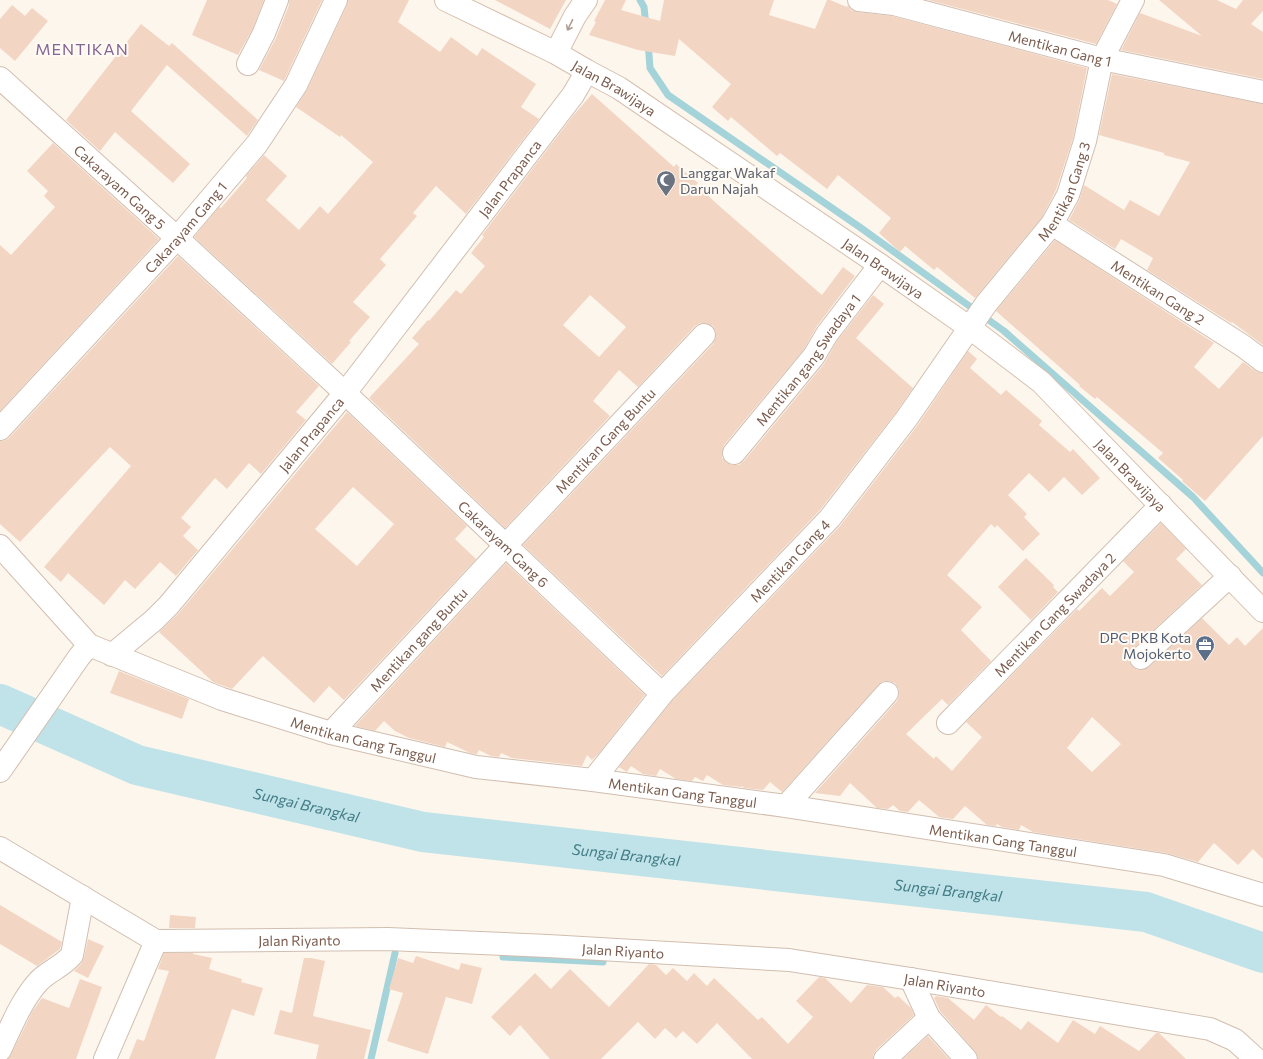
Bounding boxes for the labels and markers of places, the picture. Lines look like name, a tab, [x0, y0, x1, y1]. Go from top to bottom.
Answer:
place label: Langgar Wakaf Darun Najah	[680, 164, 776, 197]
mosque icon: Langgar Wakaf Darun Najah	[655, 169, 677, 197]
place label: DPC PKB Kota Mojokerto	[1100, 629, 1191, 662]
office icon: DPC PKB Kota Mojokerto	[1194, 634, 1216, 662]

